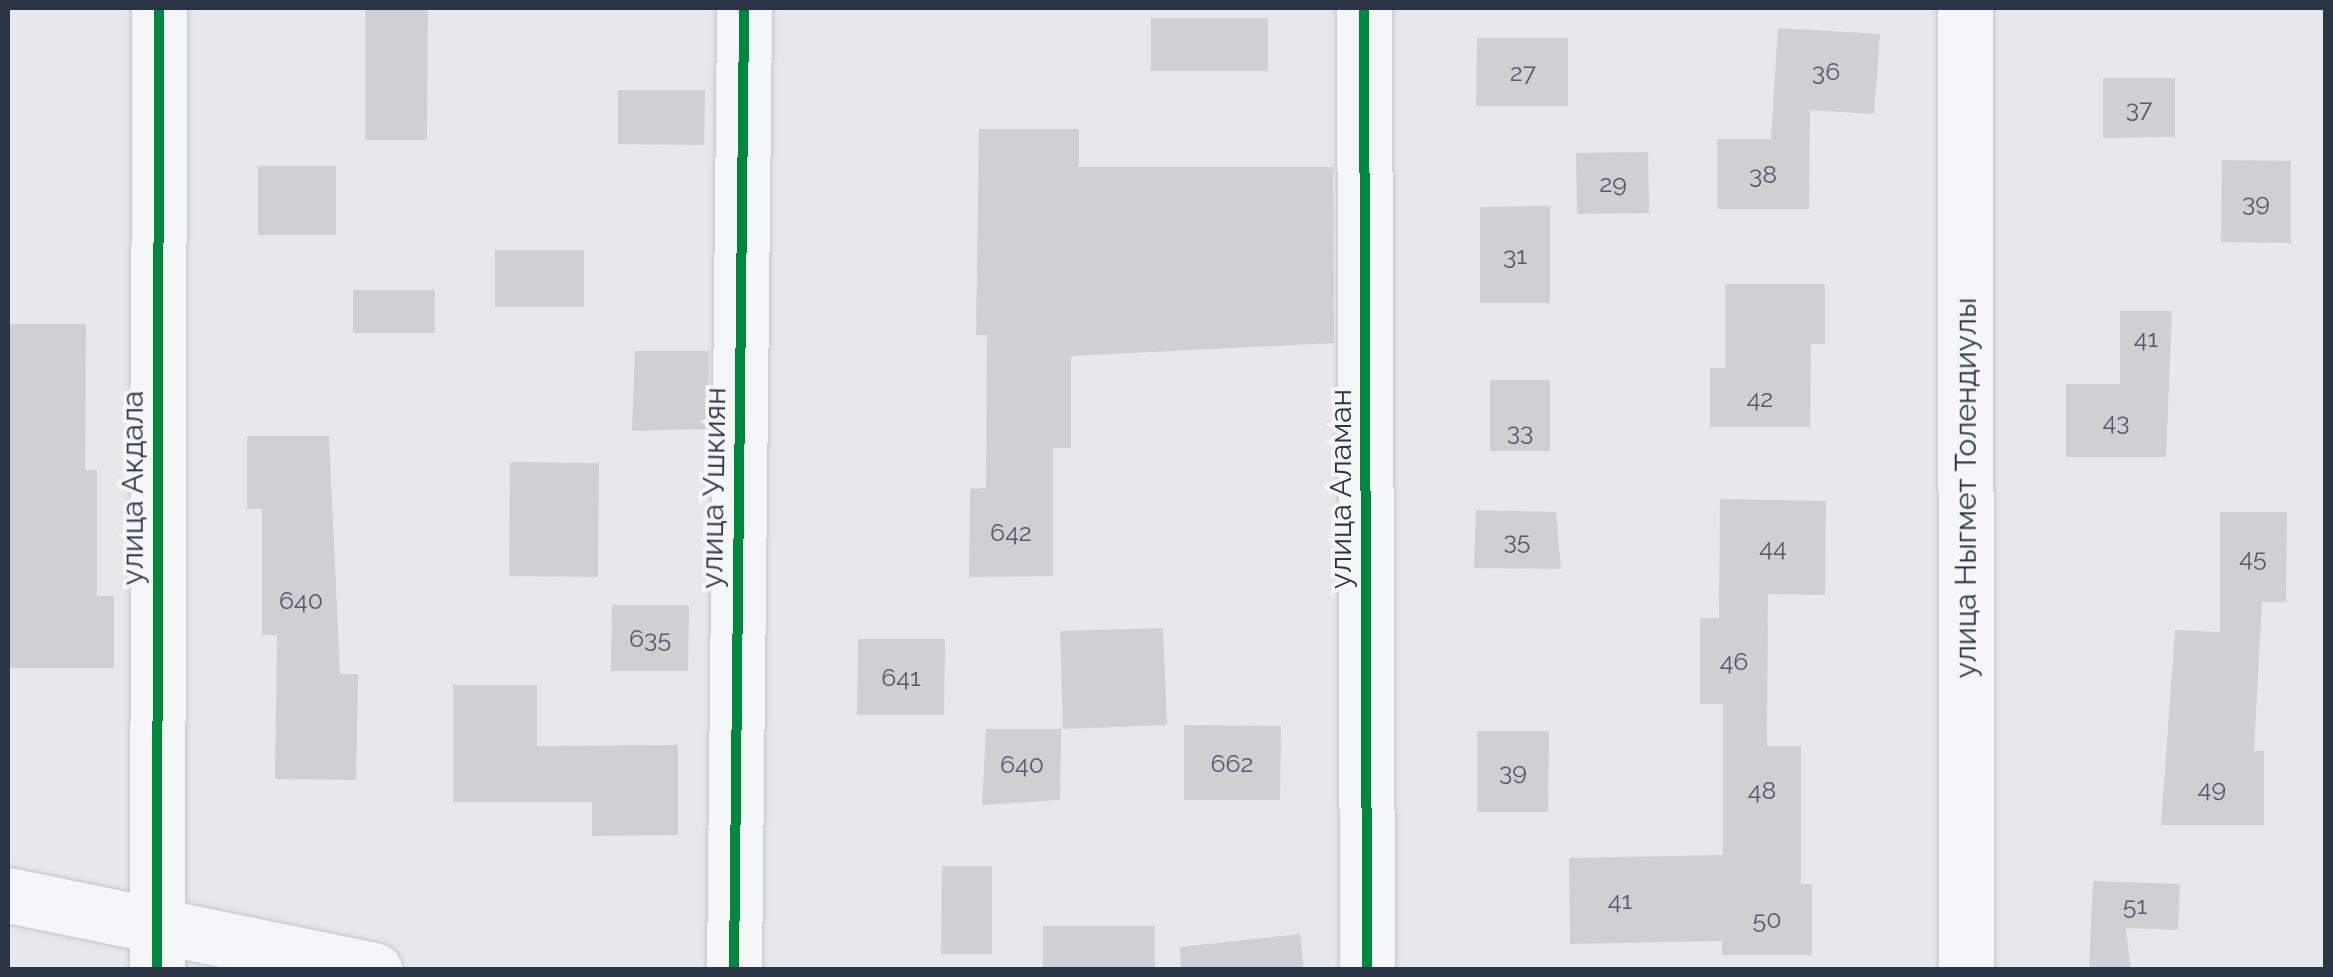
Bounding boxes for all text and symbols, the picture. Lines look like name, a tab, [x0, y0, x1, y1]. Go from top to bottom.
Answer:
house number: 36	[1812, 56, 1840, 86]
house number: 27	[1510, 57, 1536, 87]
house number: 37	[2126, 93, 2152, 123]
house number: 38	[1749, 159, 1777, 189]
house number: 29	[1599, 168, 1627, 198]
house number: 39	[2242, 187, 2270, 217]
house number: 31	[1503, 240, 1527, 270]
street label: улица Ныгмет Толендиулы	[1948, 297, 1984, 679]
house number: 41	[2134, 323, 2158, 353]
house number: 42	[1747, 383, 1773, 413]
street label: улица Ушкиян	[694, 387, 734, 589]
street label: улица Аламан	[1323, 388, 1359, 590]
street label: улица Акдала	[115, 390, 151, 586]
house number: 43	[2103, 406, 2129, 436]
house number: 33	[1507, 416, 1533, 446]
house number: 642	[990, 517, 1032, 547]
house number: 35	[1504, 525, 1530, 555]
house number: 44	[1759, 532, 1787, 562]
house number: 45	[2239, 542, 2267, 572]
house number: 640	[279, 585, 323, 615]
house number: 635	[629, 623, 671, 653]
house number: 46	[1720, 646, 1748, 676]
house number: 641	[881, 662, 921, 692]
house number: 662	[1210, 748, 1254, 778]
house number: 640	[1000, 749, 1044, 779]
house number: 39	[1499, 756, 1527, 786]
house number: 49	[2198, 773, 2226, 803]
house number: 48	[1748, 775, 1776, 805]
house number: 41	[1608, 885, 1632, 915]
house number: 51	[2123, 890, 2147, 920]
house number: 50	[1753, 904, 1781, 934]

